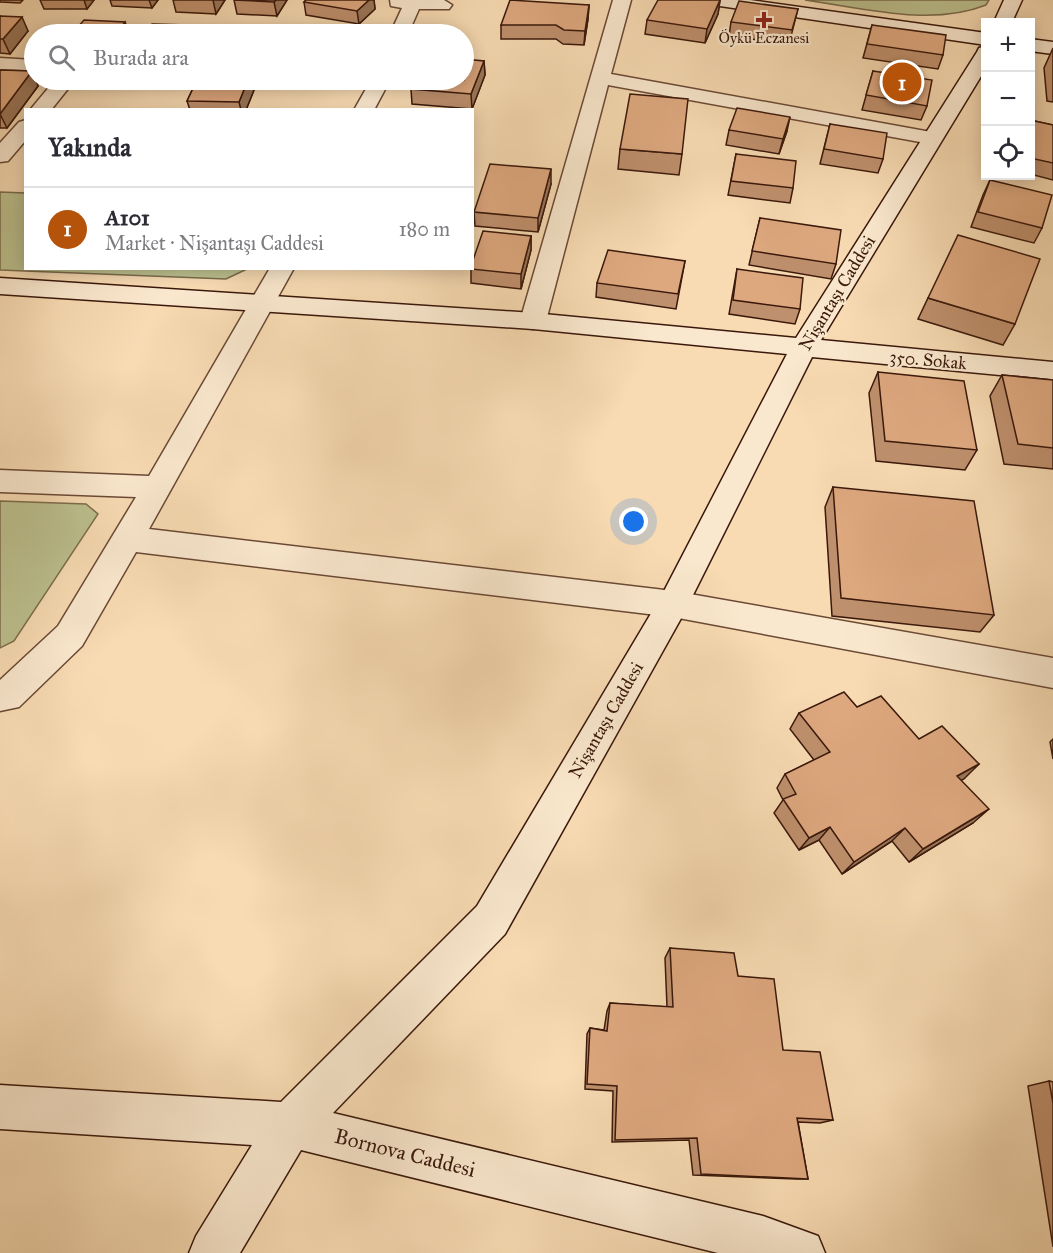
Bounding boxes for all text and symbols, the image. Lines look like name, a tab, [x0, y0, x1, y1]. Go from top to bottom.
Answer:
marker: Öykü Eczanesi	[757, 13, 771, 27]
map controls	[981, 18, 1035, 180]
button: +	[981, 18, 1035, 72]
search box	[24, 24, 474, 90]
place label: Öykü Eczanesi	[719, 28, 809, 47]
icon: search	[45, 41, 78, 74]
text: Burada ara	[93, 44, 189, 71]
pin: 1	[882, 60, 922, 104]
button: −	[981, 72, 1035, 126]
button: locate	[981, 126, 1035, 180]
text: Yakında	[48, 131, 131, 163]
text: A101	[105, 204, 150, 231]
text: 1	[64, 217, 71, 241]
text: 180 m	[399, 217, 450, 241]
text: Market · Nişantaşı Caddesi	[105, 231, 324, 255]
street label: Nişantaşı Caddesi	[794, 231, 880, 355]
street label: 350. Sokak	[888, 346, 968, 374]
your location	[619, 507, 648, 536]
street label: Nişantaşı Caddesi	[564, 658, 648, 782]
street label: Bornova Caddesi	[332, 1123, 478, 1183]

